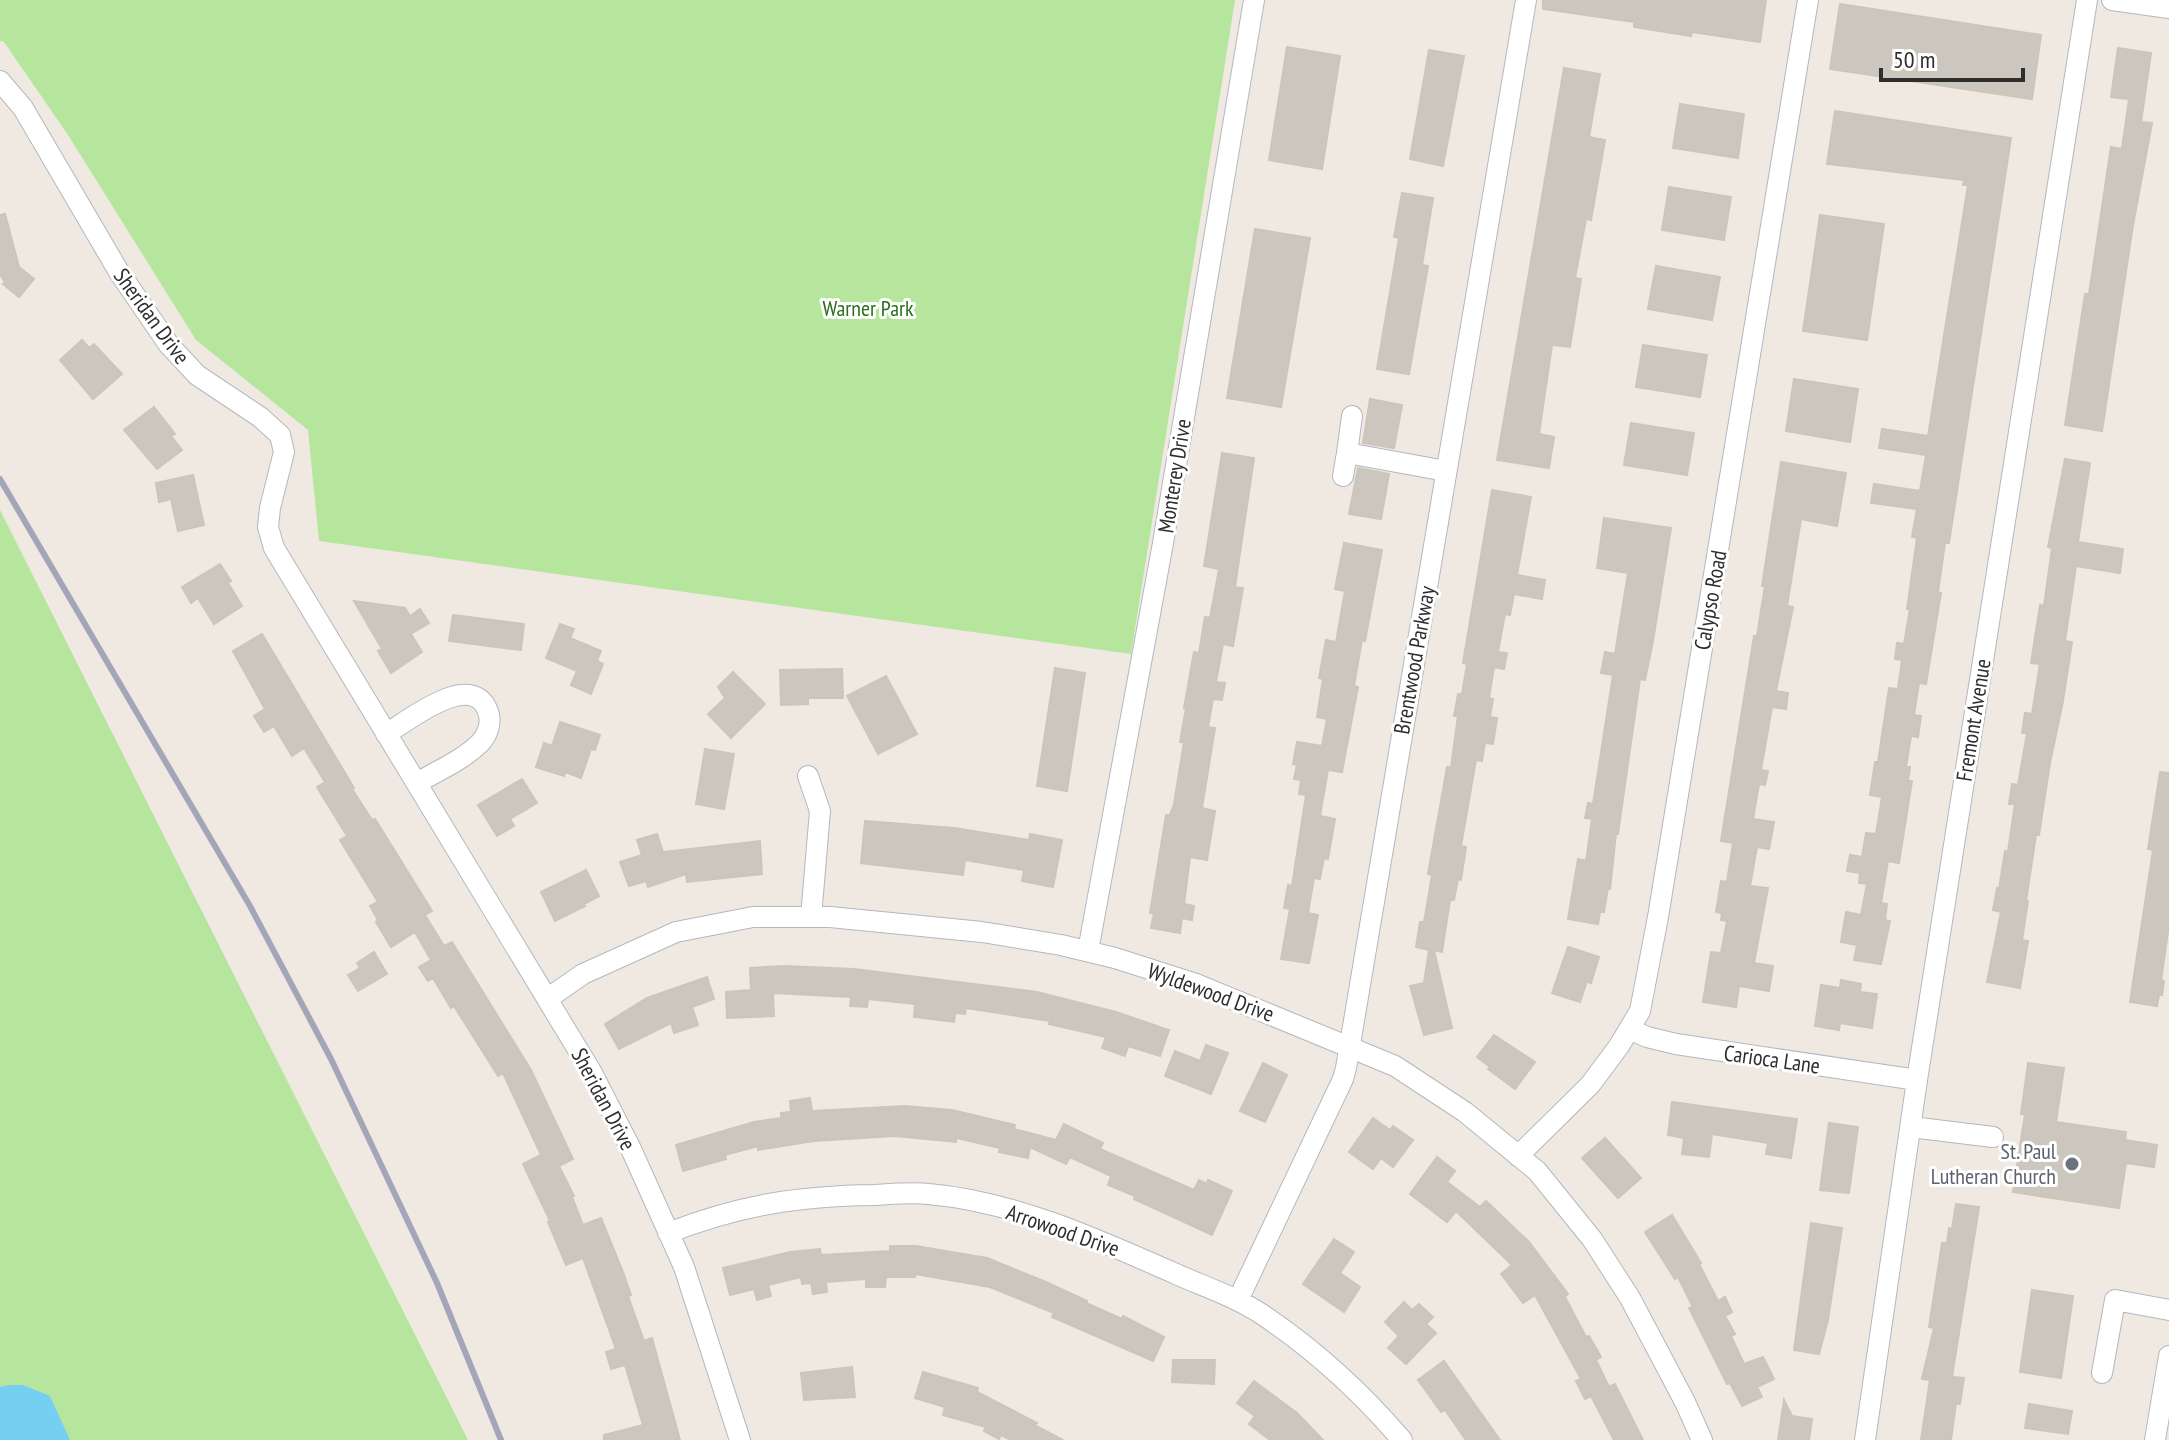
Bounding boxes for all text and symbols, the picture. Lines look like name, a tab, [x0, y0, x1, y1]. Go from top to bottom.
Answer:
scale bar	[1881, 32, 2023, 82]
text: 50 m	[1893, 44, 1935, 75]
street label: Sheridan Drive	[108, 263, 196, 369]
park label: Warner Park	[823, 294, 914, 322]
street label: Monterey Drive	[1151, 417, 1197, 535]
street label: Calypso Road	[1687, 548, 1733, 652]
street label: Brentwood Parkway	[1387, 583, 1441, 736]
street label: Fremont Avenue	[1950, 657, 1996, 783]
street label: Wyldewood Drive	[1144, 956, 1278, 1028]
street label: Carioca Lane	[1722, 1038, 1822, 1080]
street label: Sheridan Drive	[565, 1043, 643, 1155]
place label: St. Paul Lutheran Church	[1931, 1137, 2057, 1190]
marker: St. Paul Lutheran Church	[2063, 1155, 2081, 1173]
street label: Arrowood Drive	[1003, 1198, 1123, 1262]

